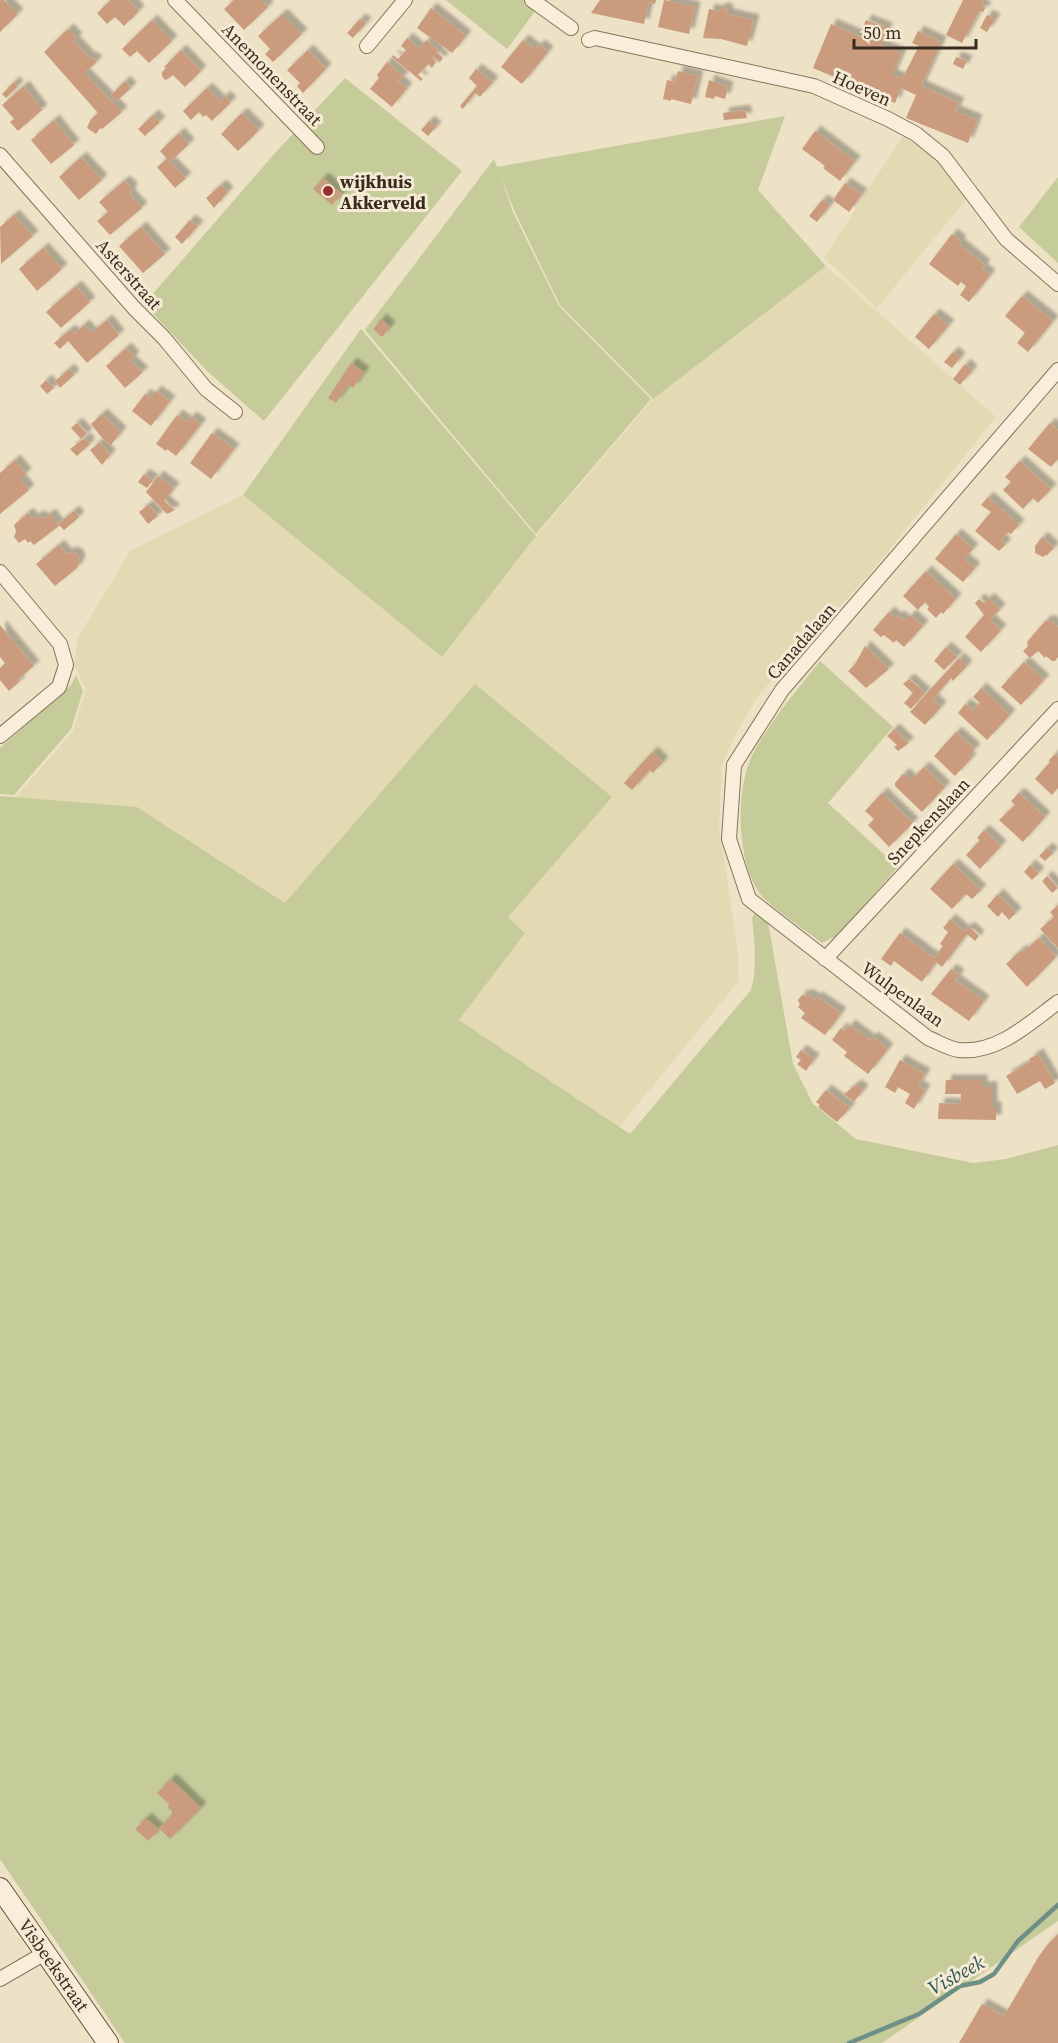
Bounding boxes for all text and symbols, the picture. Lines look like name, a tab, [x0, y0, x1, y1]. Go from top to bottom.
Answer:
scale bar	[854, 12, 976, 50]
street label: Anemonenstraat	[216, 17, 328, 131]
text: 50 m	[863, 20, 901, 45]
street label: Hoeven	[829, 64, 895, 112]
place label: wijkhuis Akkerveld	[339, 169, 426, 215]
marker: wijkhuis Akkerveld	[321, 184, 335, 198]
street label: Asterstraat	[90, 233, 168, 315]
street label: Canadalaan	[761, 597, 841, 685]
street label: Snepkenslaan	[881, 772, 975, 870]
street label: Wulpenlaan	[856, 955, 950, 1033]
street label: Visbeekstraat	[13, 1914, 95, 2017]
water label: Visbeek	[923, 1948, 990, 2002]

